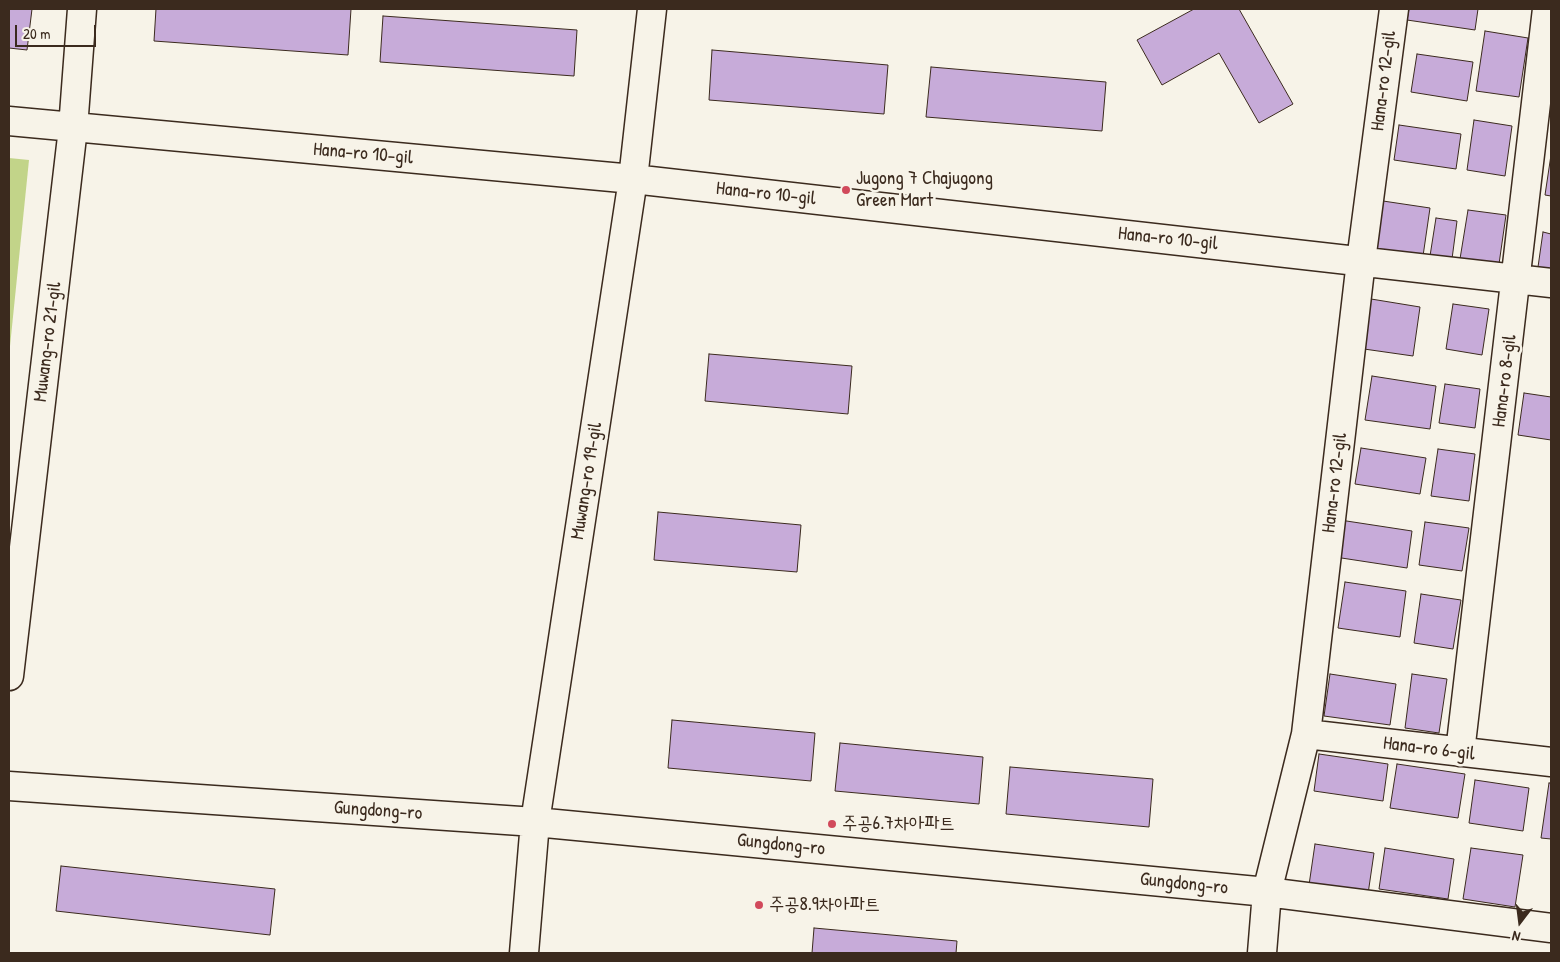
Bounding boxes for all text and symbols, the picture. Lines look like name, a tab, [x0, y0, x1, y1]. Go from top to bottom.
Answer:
scale bar	[18, 15, 99, 47]
text: 20 m	[23, 23, 50, 44]
street label: Hana-ro 12-gil	[1367, 30, 1401, 132]
street label: Hana-ro 10-gil	[312, 138, 414, 170]
place label: Jugong 7 Chajugong Green Mart	[856, 168, 993, 212]
street label: Hana-ro 10-gil	[715, 177, 817, 211]
marker: Jugong 7 Chajugong Green Mart	[840, 184, 852, 196]
street label: Hana-ro 10-gil	[1117, 222, 1219, 256]
street label: Muwang-ro 21-gil	[29, 281, 67, 403]
street label: Hana-ro 8-gil	[1488, 333, 1522, 429]
street label: Muwang-ro 19-gil	[566, 421, 608, 541]
street label: Hana-ro 12-gil	[1318, 432, 1352, 534]
street label: Hana-ro 6-gil	[1382, 732, 1476, 766]
street label: Gungdong-ro	[333, 797, 423, 825]
place label: 주공6.7차아파트	[842, 813, 955, 835]
marker: 주공6.7차아파트	[826, 818, 838, 830]
street label: Gungdong-ro	[736, 829, 826, 861]
street label: Gungdong-ro	[1139, 868, 1229, 900]
place label: 주공8.9차아파트	[769, 894, 880, 916]
north arrow	[1495, 897, 1545, 947]
marker: 주공8.9차아파트	[753, 899, 765, 911]
text: N	[1510, 927, 1522, 947]

